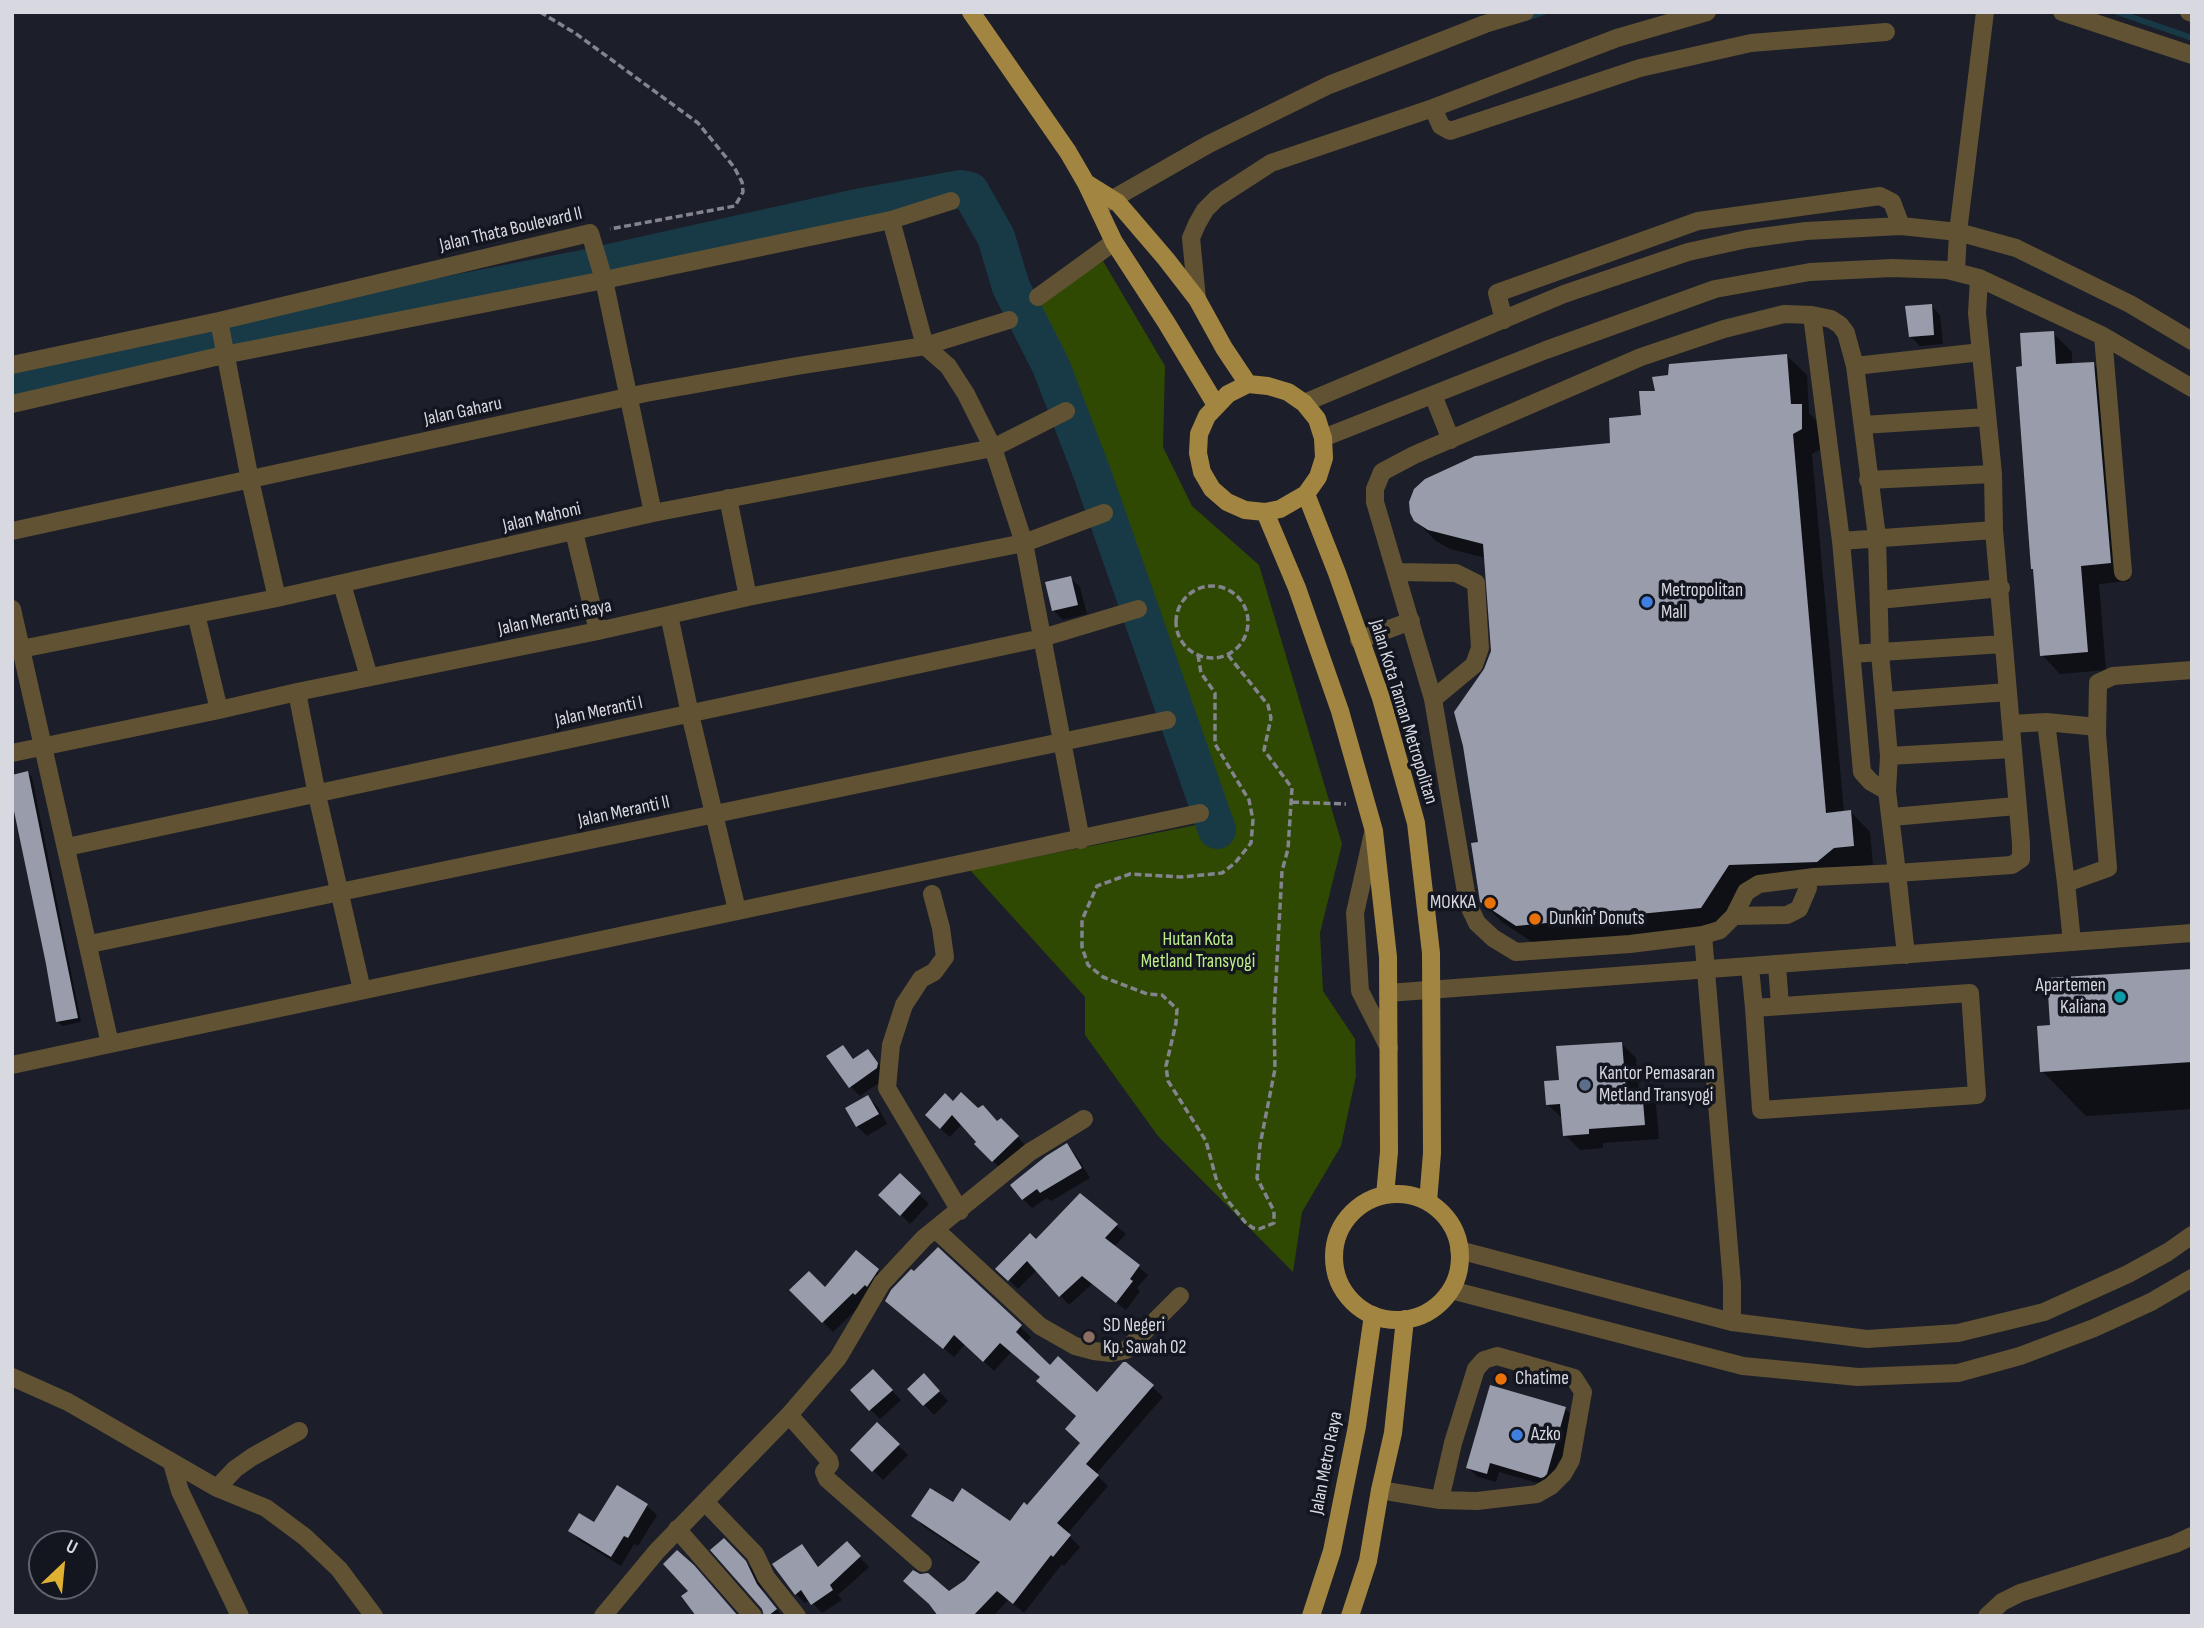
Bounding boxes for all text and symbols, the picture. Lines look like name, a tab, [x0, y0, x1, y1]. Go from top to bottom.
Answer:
street label: Jalan Thata Boulevard II	[437, 203, 585, 257]
street label: Jalan Gaharu	[422, 393, 504, 431]
street label: Jalan Mahoni	[501, 498, 583, 538]
place label: Metropolitan Mall	[1661, 580, 1743, 624]
marker: Metropolitan Mall	[1639, 594, 1655, 610]
street label: Jalan Meranti Raya	[496, 595, 614, 641]
street label: Jalan Kota Taman Metropolitan	[1364, 617, 1442, 807]
street label: Jalan Meranti I	[553, 692, 645, 732]
street label: Jalan Meranti II	[576, 791, 672, 833]
place label: MOKKA	[1430, 892, 1476, 914]
marker: MOKKA	[1482, 895, 1498, 911]
place label: Dunkin' Donuts	[1549, 908, 1644, 930]
marker: Dunkin' Donuts	[1527, 911, 1543, 927]
park label: Hutan Kota Metland Transyogi	[1141, 929, 1255, 973]
place label: Apartemen Kaliana	[2035, 975, 2106, 1019]
marker: Apartemen Kaliana	[2112, 989, 2128, 1005]
place label: Kantor Pemasaran Metland Transyogi	[1599, 1063, 1715, 1107]
marker: Kantor Pemasaran Metland Transyogi	[1577, 1077, 1593, 1093]
place label: SD Negeri Kp. Sawah 02	[1103, 1315, 1186, 1359]
marker: SD Negeri Kp. Sawah 02	[1081, 1329, 1097, 1345]
place label: Chatime	[1515, 1368, 1569, 1390]
marker: Chatime	[1493, 1371, 1509, 1387]
street label: Jalan Metro Raya	[1306, 1410, 1348, 1516]
place label: Azko	[1531, 1424, 1561, 1446]
marker: Azko	[1509, 1427, 1525, 1443]
north arrow	[28, 1530, 98, 1600]
text: U	[62, 1535, 81, 1560]

